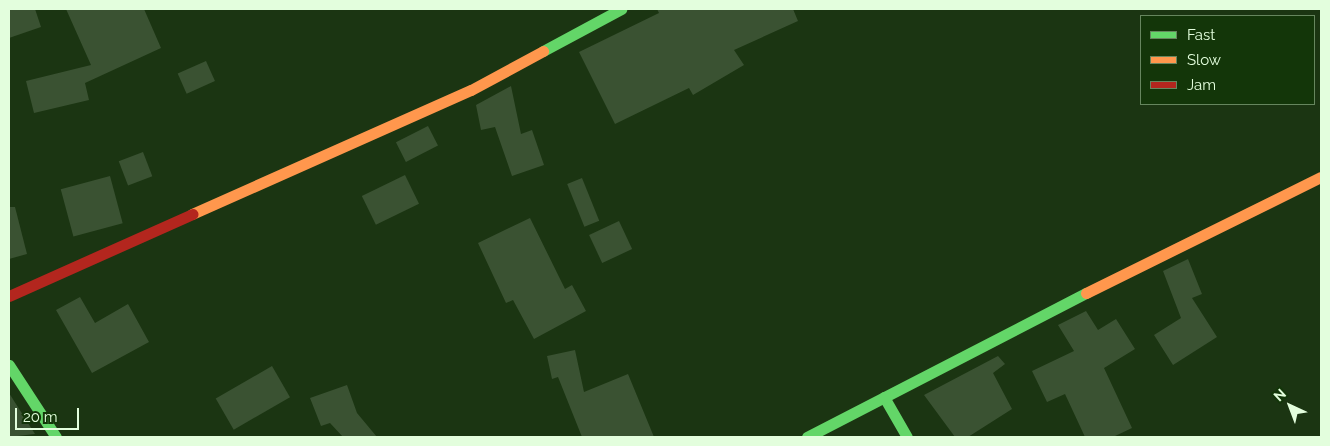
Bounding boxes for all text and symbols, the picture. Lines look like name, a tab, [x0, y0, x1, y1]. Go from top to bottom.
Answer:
legend	[1140, 15, 1315, 105]
text: Fast	[1187, 26, 1215, 44]
text: Slow	[1187, 51, 1221, 69]
text: Jam	[1187, 76, 1216, 94]
north arrow	[1265, 381, 1315, 431]
text: N	[1270, 386, 1289, 405]
scale bar	[18, 398, 81, 430]
text: 20 m	[23, 408, 58, 426]

